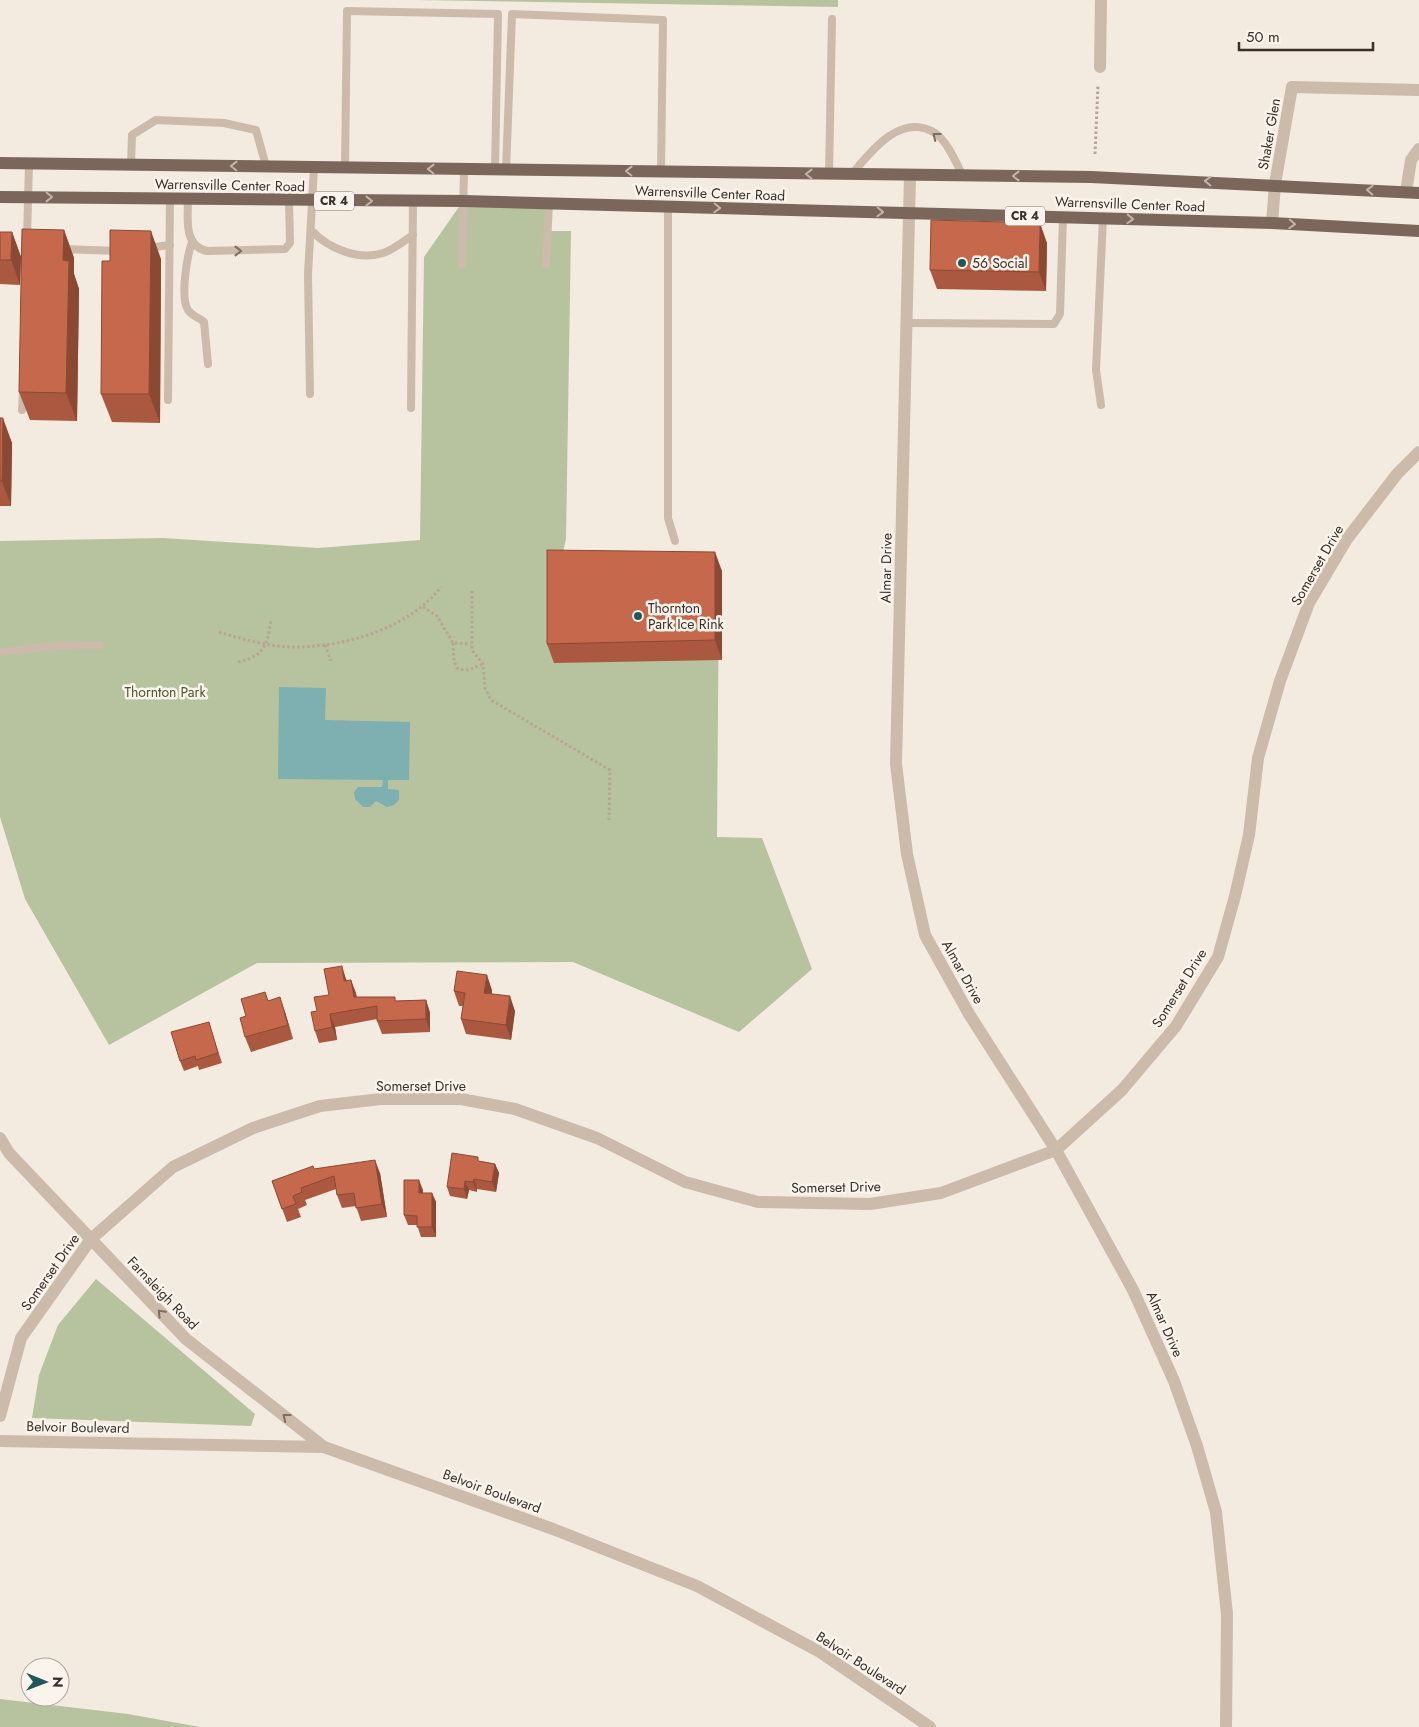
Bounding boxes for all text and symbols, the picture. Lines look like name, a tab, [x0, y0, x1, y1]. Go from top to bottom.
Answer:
scale bar	[1239, 20, 1373, 52]
text: 50 m	[1246, 26, 1280, 48]
street label: Shaker Glen	[1253, 97, 1285, 171]
one-way arrow	[933, 134, 942, 142]
one-way arrow	[229, 161, 237, 171]
one-way arrow	[427, 164, 434, 174]
one-way arrow	[624, 166, 632, 176]
one-way arrow	[804, 169, 812, 179]
one-way arrow	[1012, 171, 1020, 181]
street label: Warrensville Center Road	[155, 174, 305, 196]
one-way arrow	[1204, 176, 1212, 187]
street label: Warrensville Center Road	[635, 180, 785, 206]
one-way arrow	[1366, 184, 1374, 195]
street label: Warrensville Center Road	[1055, 191, 1205, 217]
one-way arrow	[45, 192, 53, 202]
road number: CR 4	[314, 192, 354, 210]
one-way arrow	[365, 196, 373, 206]
one-way arrow	[714, 203, 721, 213]
one-way arrow	[876, 207, 884, 217]
road number: CR 4	[1005, 207, 1045, 226]
one-way arrow	[1126, 214, 1134, 224]
one-way arrow	[1288, 219, 1296, 230]
one-way arrow	[234, 246, 242, 256]
place label: 56 Social	[972, 253, 1028, 273]
marker: 56 Social	[956, 257, 968, 269]
street label: Somerset Drive	[1286, 521, 1348, 609]
street label: Almar Drive	[875, 533, 897, 603]
place label: Thornton Park Ice Rink	[648, 598, 725, 634]
marker: Thornton Park Ice Rink	[632, 610, 644, 622]
park label: Thornton Park	[124, 682, 206, 702]
street label: Almar Drive	[937, 936, 989, 1008]
street label: Somerset Drive	[1147, 945, 1211, 1031]
street label: Somerset Drive	[376, 1076, 466, 1096]
street label: Somerset Drive	[791, 1176, 881, 1198]
street label: Somerset Drive	[16, 1229, 84, 1315]
street label: Farnsleigh Road	[123, 1252, 203, 1334]
street label: Almar Drive	[1142, 1288, 1188, 1360]
one-way arrow	[158, 1310, 167, 1319]
one-way arrow	[283, 1414, 292, 1422]
street label: Belvoir Boulevard	[26, 1416, 130, 1438]
street label: Belvoir Boulevard	[440, 1464, 544, 1518]
street label: Belvoir Boulevard	[812, 1627, 910, 1699]
north arrow	[20, 1657, 70, 1707]
text: N	[48, 1676, 68, 1688]

